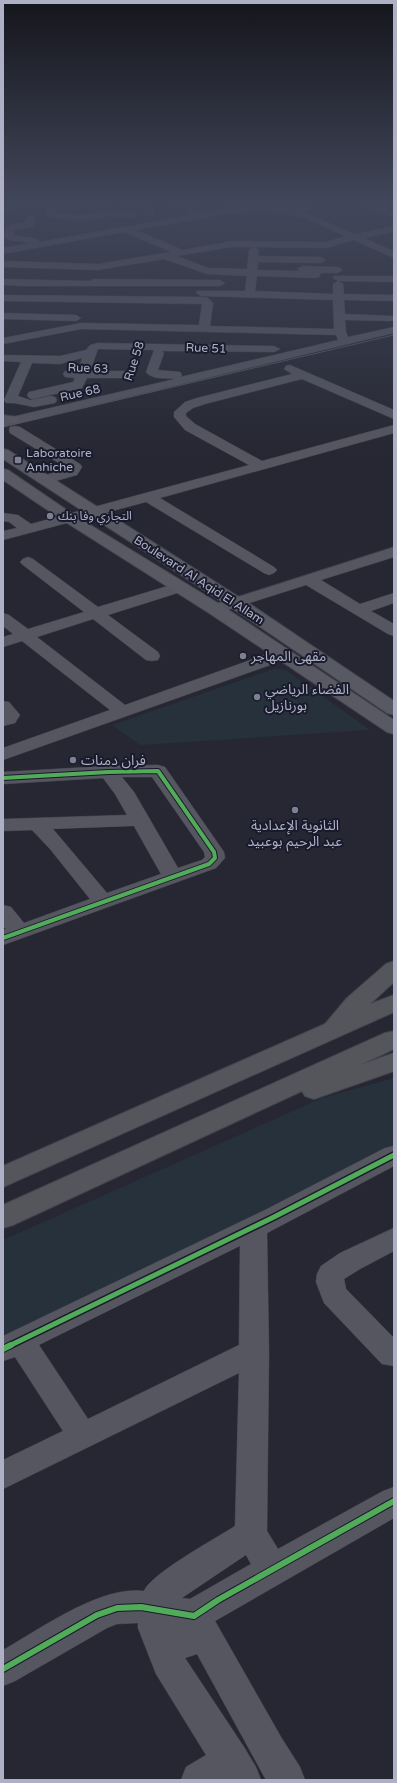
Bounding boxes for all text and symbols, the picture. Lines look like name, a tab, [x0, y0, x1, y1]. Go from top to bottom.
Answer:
street label: Rue 58	[121, 339, 147, 383]
street label: Rue 51	[185, 340, 227, 356]
street label: Rue 63	[67, 360, 109, 376]
street label: Rue 68	[59, 382, 101, 404]
place label: Laboratoire Anhiche	[26, 446, 92, 474]
marker: Laboratoire Anhiche	[13, 455, 23, 465]
place label: التجاري وفا بنك	[58, 509, 132, 526]
marker: التجاري وفا بنك	[45, 511, 55, 521]
street label: Boulevard Al Aqid El Allam	[131, 533, 267, 627]
place label: مقهى المهاجر	[250, 648, 326, 665]
marker: مقهى المهاجر	[238, 651, 248, 661]
place label: الفضاء الرياضي بورنازيل	[265, 681, 349, 714]
marker: الفضاء الرياضي بورنازيل	[252, 692, 262, 702]
place label: فران دمنات	[81, 752, 146, 769]
marker: فران دمنات	[68, 755, 78, 765]
marker: الثانوية الإعدادية عبد الرحيم بوعبيد	[290, 805, 300, 815]
place label: الثانوية الإعدادية عبد الرحيم بوعبيد	[248, 817, 342, 852]

